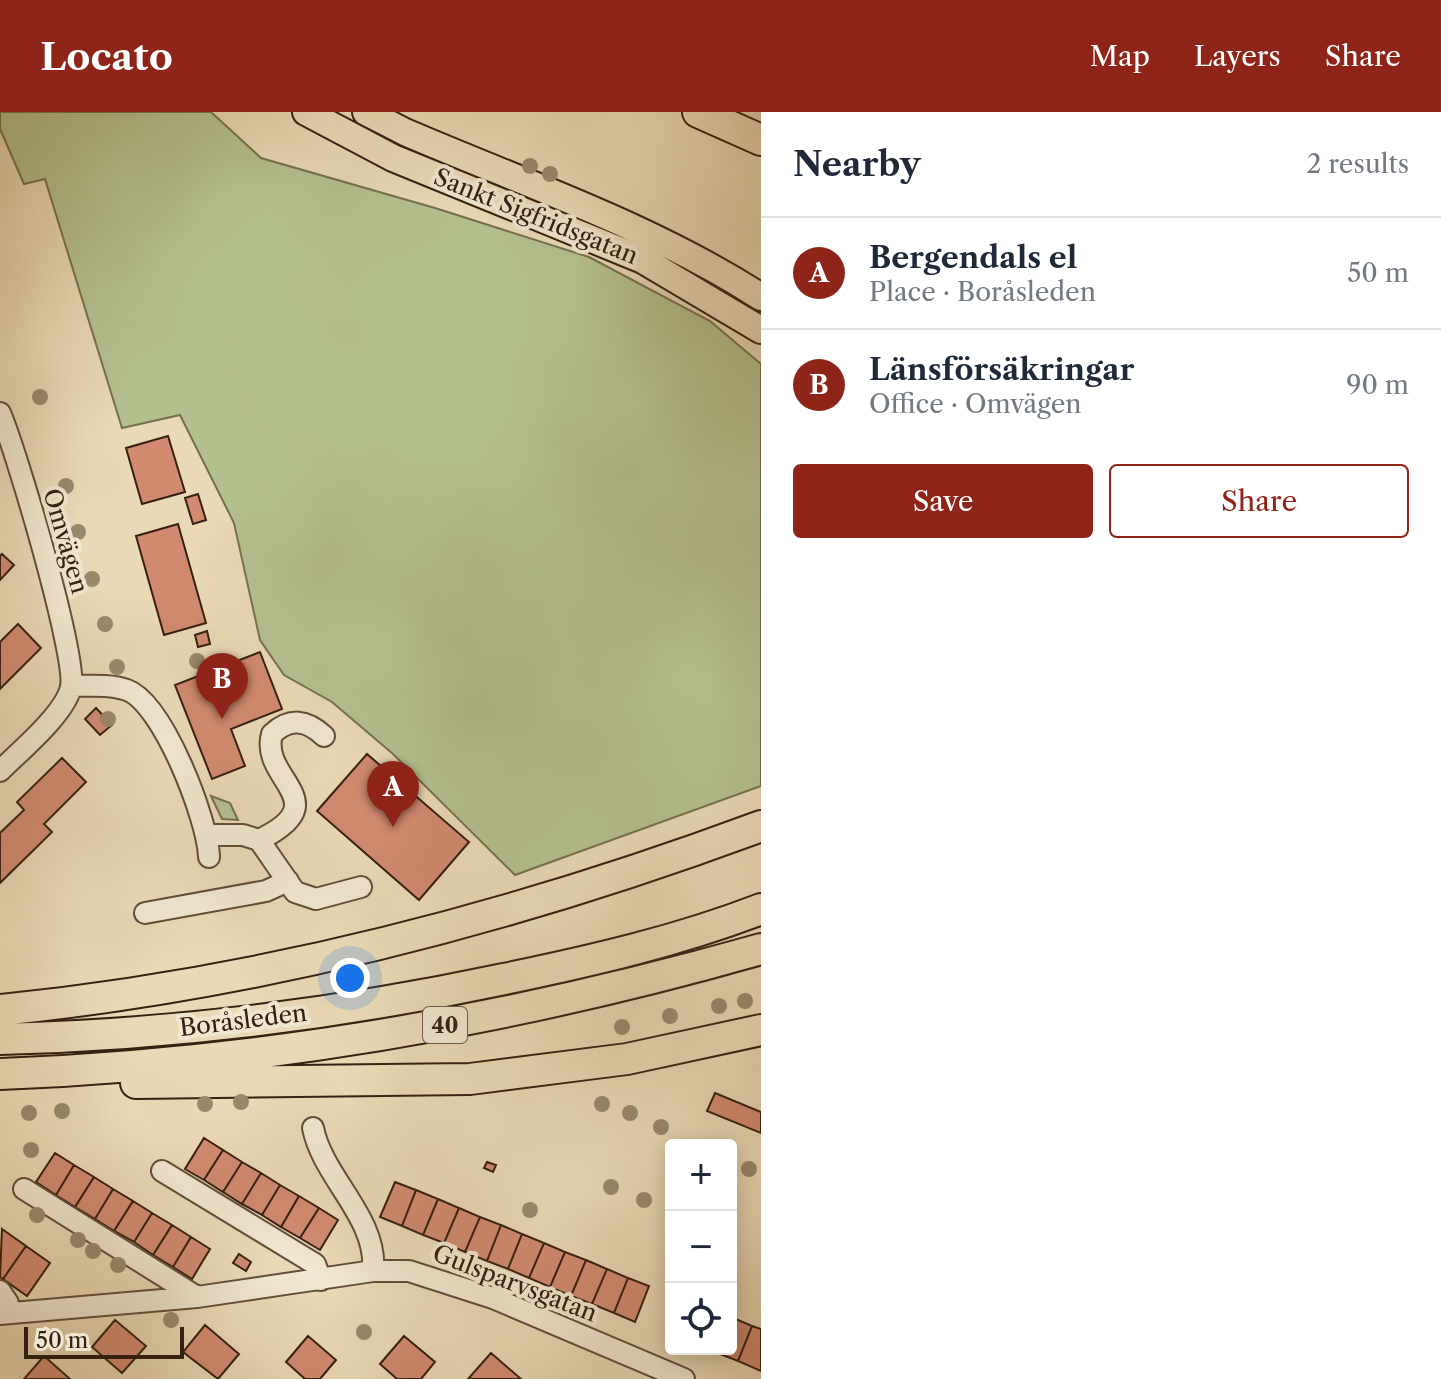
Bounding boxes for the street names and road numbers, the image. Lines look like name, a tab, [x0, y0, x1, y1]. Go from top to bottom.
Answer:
street label: Sankt Sigfridsgatan	[430, 162, 642, 270]
street label: Omvägen	[37, 485, 95, 597]
street label: Boråsleden	[178, 998, 308, 1042]
road number: 40	[423, 1007, 467, 1043]
street label: Gulsparvsgatan	[429, 1238, 601, 1328]

